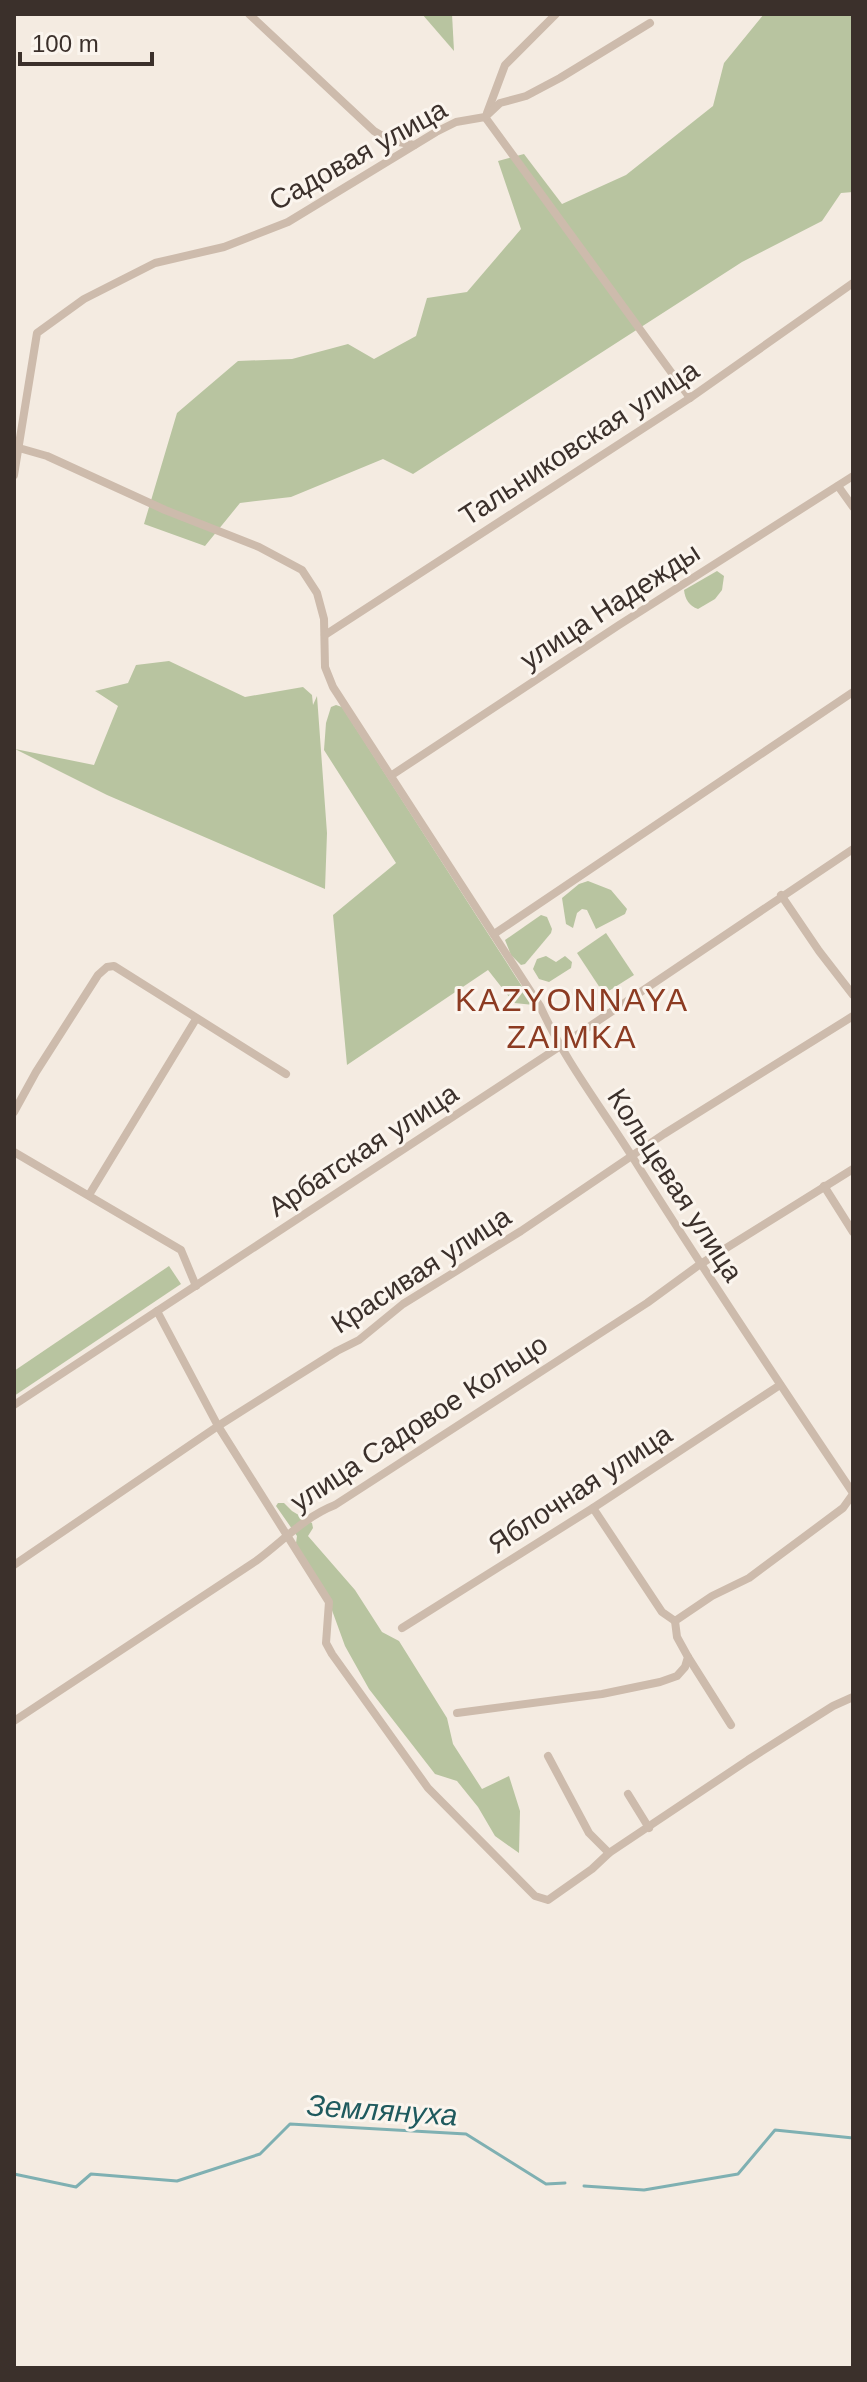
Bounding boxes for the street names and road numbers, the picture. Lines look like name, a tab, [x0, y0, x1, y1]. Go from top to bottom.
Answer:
street label: Садовая улица	[264, 93, 452, 217]
street label: Тальниковская улица	[454, 354, 705, 532]
street label: улица Надежды	[515, 537, 705, 675]
street label: Арбатская улица	[263, 1077, 464, 1223]
street label: Кольцевая улица	[601, 1083, 749, 1288]
street label: Красивая улица	[326, 1200, 517, 1339]
street label: улица Садовое Кольцо	[285, 1328, 553, 1518]
street label: Яблочная улица	[483, 1418, 678, 1560]

